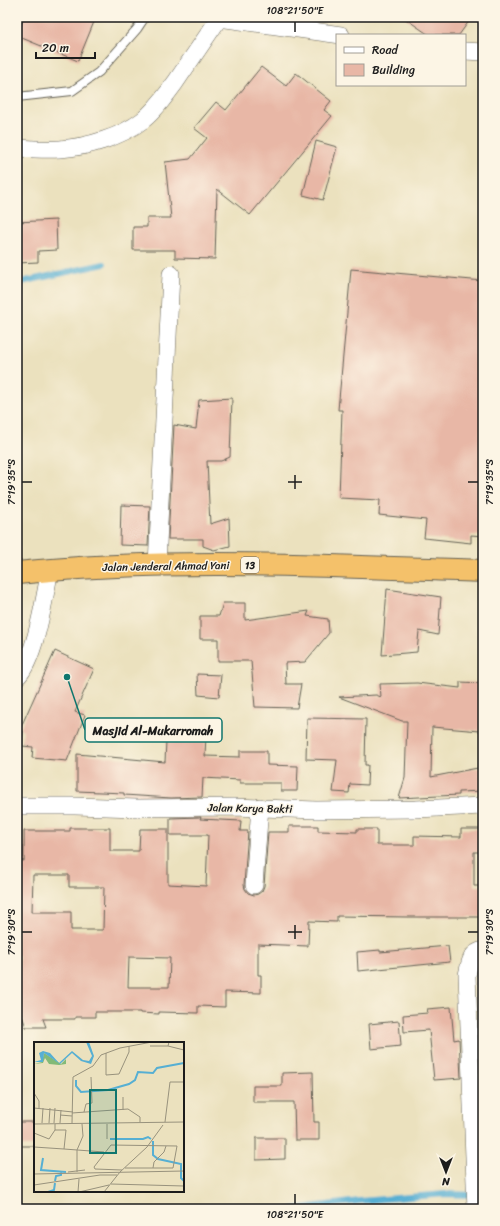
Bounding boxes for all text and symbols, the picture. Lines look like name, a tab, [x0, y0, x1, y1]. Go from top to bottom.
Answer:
text: 108°21'50"E	[267, 2, 325, 20]
scale bar	[36, 34, 95, 60]
legend	[336, 34, 466, 86]
text: 20 m	[42, 37, 69, 59]
text: Road	[372, 39, 399, 61]
text: Building	[372, 59, 415, 81]
text: 7°19'35"S	[3, 458, 21, 505]
text: 7°19'35"S	[481, 458, 499, 505]
street label: Jalan Jenderal Ahmad Yani	[101, 556, 231, 577]
road number: 13	[241, 557, 259, 573]
callout: Masjid Al-Mukarromah	[85, 718, 222, 742]
text: Masjid Al-Mukarromah	[92, 720, 214, 742]
street label: Jalan Karya Bakti	[206, 798, 294, 819]
text: 7°19'30"S	[3, 908, 21, 955]
text: 7°19'30"S	[481, 908, 499, 955]
inset map	[34, 1042, 184, 1192]
north arrow	[426, 1152, 466, 1192]
text: N	[442, 1172, 451, 1191]
text: 108°21'50"E	[267, 1206, 325, 1224]

